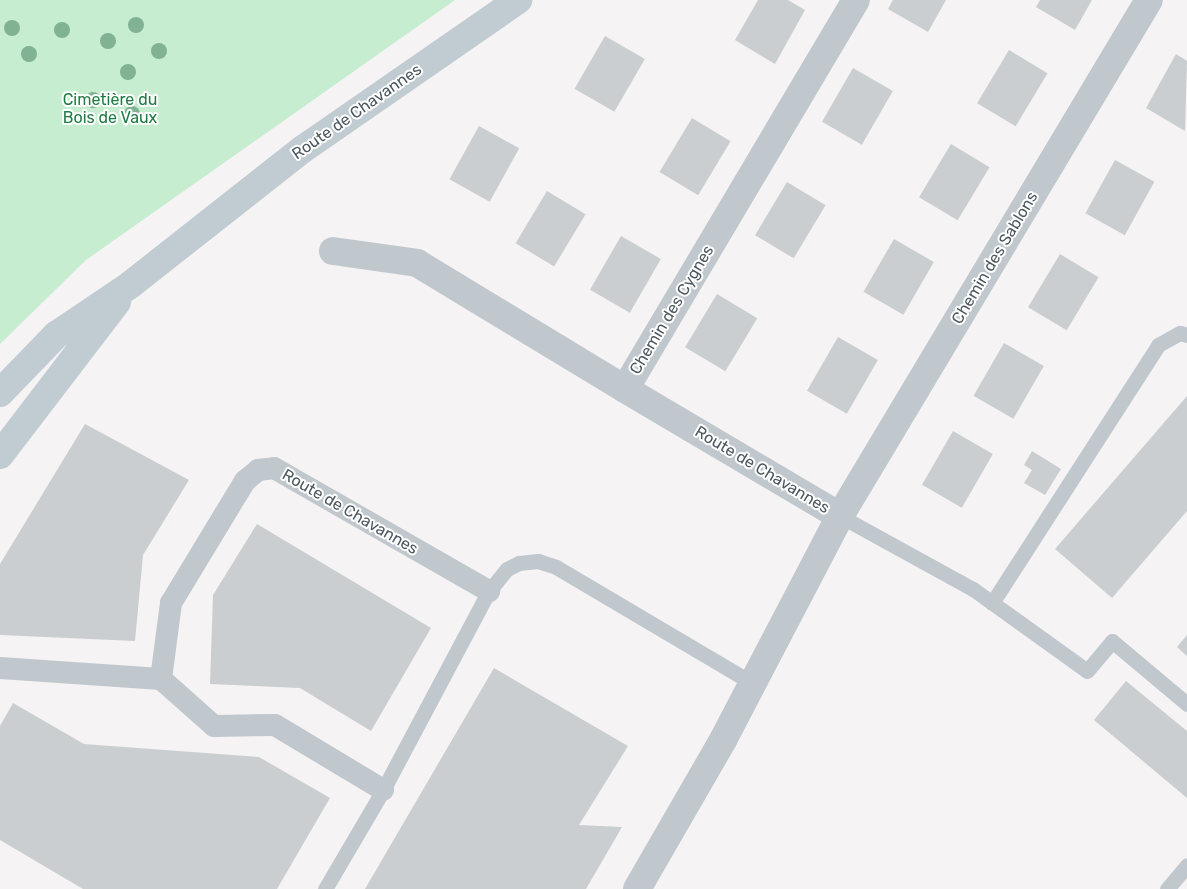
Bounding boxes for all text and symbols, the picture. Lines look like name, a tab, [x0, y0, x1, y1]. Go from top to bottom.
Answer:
street label: Route de Chavannes	[289, 60, 425, 164]
park label: Cimetière du Bois de Vaux	[63, 90, 157, 128]
street label: Chemin des Sablons	[948, 188, 1042, 328]
street label: Chemin des Cygnes	[626, 242, 718, 378]
street label: Route de Chavannes	[691, 422, 833, 518]
street label: Route de Chavannes	[279, 465, 421, 559]

